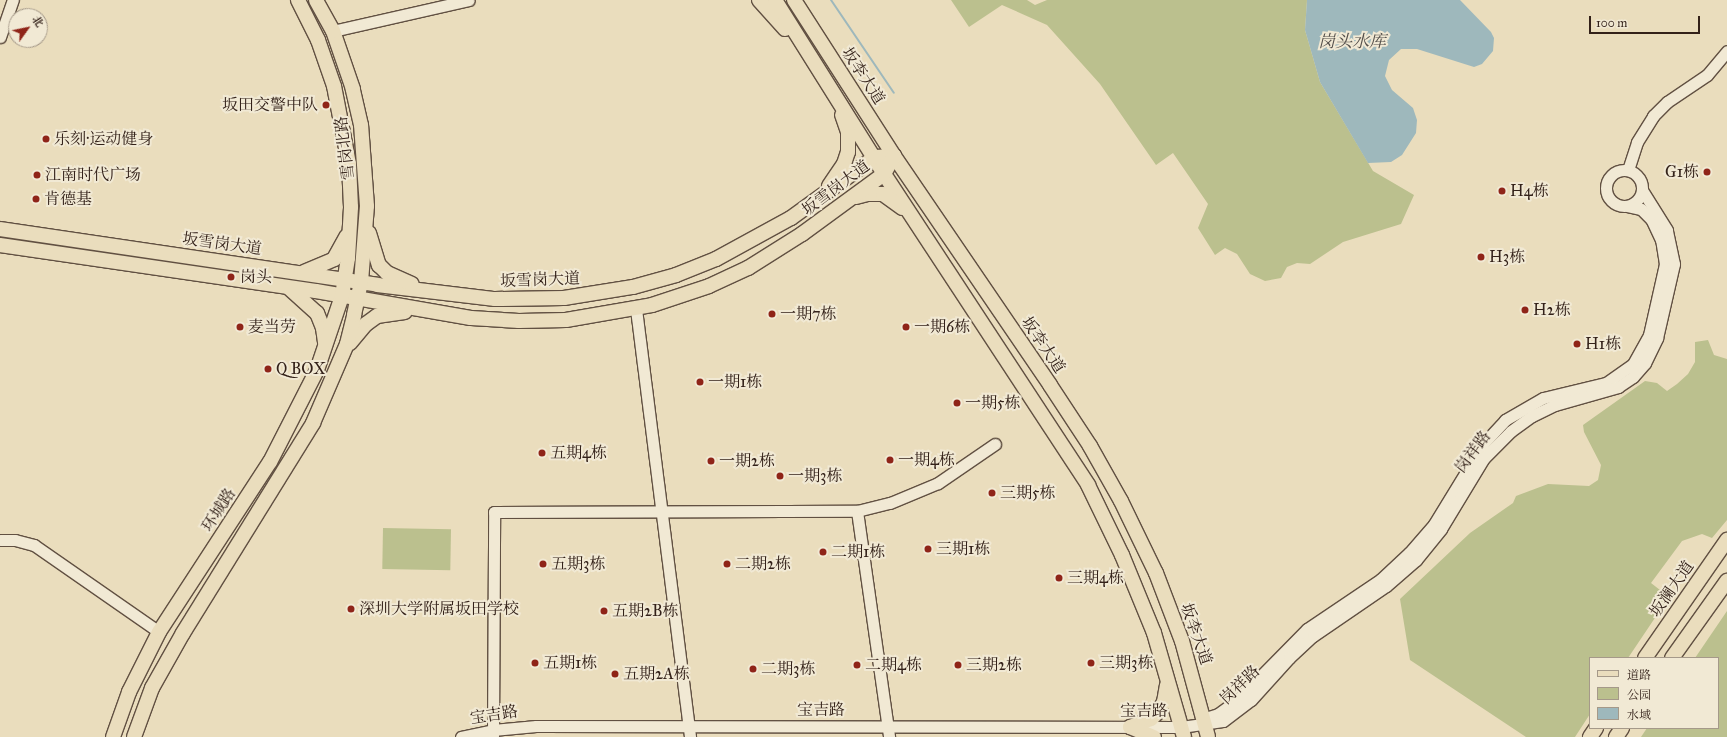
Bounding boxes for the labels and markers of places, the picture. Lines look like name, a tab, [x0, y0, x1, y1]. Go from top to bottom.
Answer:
place label: 坂田交警中队	[222, 95, 318, 115]
marker: 坂田交警中队	[321, 100, 331, 110]
place label: 乐刻·运动健身	[54, 129, 153, 149]
marker: 乐刻·运动健身	[41, 134, 51, 144]
place label: G1栋	[1665, 162, 1699, 182]
place label: 江南时代广场	[45, 165, 141, 185]
marker: G1栋	[1702, 167, 1712, 177]
marker: 江南时代广场	[32, 170, 42, 180]
place label: H4栋	[1510, 181, 1549, 201]
marker: H4栋	[1497, 186, 1507, 196]
place label: 肯德基	[44, 189, 92, 209]
marker: 肯德基	[31, 194, 41, 204]
place label: H3栋	[1489, 247, 1525, 267]
marker: H3栋	[1476, 252, 1486, 262]
place label: 岗头	[240, 267, 272, 287]
marker: 岗头	[225, 271, 237, 283]
place label: H2栋	[1533, 300, 1571, 320]
place label: 一期7栋	[780, 304, 837, 324]
marker: H2栋	[1520, 305, 1530, 315]
marker: 一期7栋	[767, 309, 777, 319]
place label: 麦当劳	[248, 317, 296, 337]
place label: 一期6栋	[914, 317, 970, 337]
marker: 麦当劳	[235, 322, 245, 332]
marker: 一期6栋	[901, 322, 911, 332]
place label: H1栋	[1585, 334, 1621, 354]
marker: H1栋	[1572, 339, 1582, 349]
place label: Q BOX	[276, 359, 326, 379]
marker: Q BOX	[263, 364, 273, 374]
place label: 一期1栋	[708, 372, 762, 392]
marker: 一期1栋	[695, 377, 705, 387]
place label: 一期5栋	[965, 393, 1020, 413]
marker: 一期5栋	[952, 398, 962, 408]
place label: 五期4栋	[550, 443, 607, 463]
marker: 五期4栋	[537, 448, 547, 458]
place label: 一期4栋	[898, 450, 955, 470]
place label: 一期2栋	[719, 451, 775, 471]
marker: 一期4栋	[885, 455, 895, 465]
marker: 一期2栋	[706, 456, 716, 466]
place label: 一期3栋	[788, 466, 842, 486]
marker: 一期3栋	[775, 471, 785, 481]
place label: 三期5栋	[1000, 483, 1055, 503]
marker: 三期5栋	[987, 488, 997, 498]
place label: 三期1栋	[936, 539, 990, 559]
place label: 二期1栋	[831, 542, 885, 562]
marker: 三期1栋	[923, 544, 933, 554]
marker: 二期1栋	[818, 547, 828, 557]
place label: 五期3栋	[551, 554, 605, 574]
place label: 二期2栋	[735, 554, 791, 574]
marker: 五期3栋	[538, 559, 548, 569]
marker: 二期2栋	[722, 559, 732, 569]
place label: 三期4栋	[1067, 568, 1124, 588]
marker: 三期4栋	[1054, 573, 1064, 583]
place label: 深圳大学附属坂田学校	[359, 599, 519, 619]
place label: 五期2B栋	[612, 601, 678, 621]
marker: 深圳大学附属坂田学校	[346, 604, 356, 614]
marker: 五期2B栋	[599, 606, 609, 616]
place label: 五期1栋	[543, 653, 597, 673]
place label: 三期3栋	[1099, 653, 1153, 673]
place label: 二期4栋	[865, 655, 922, 675]
place label: 三期2栋	[966, 655, 1022, 675]
marker: 五期1栋	[530, 658, 540, 668]
marker: 三期3栋	[1086, 658, 1096, 668]
place label: 二期3栋	[761, 659, 815, 679]
marker: 二期4栋	[852, 660, 862, 670]
marker: 三期2栋	[953, 660, 963, 670]
place label: 五期2A栋	[623, 664, 690, 684]
marker: 二期3栋	[748, 664, 758, 674]
marker: 五期2A栋	[610, 669, 620, 679]

